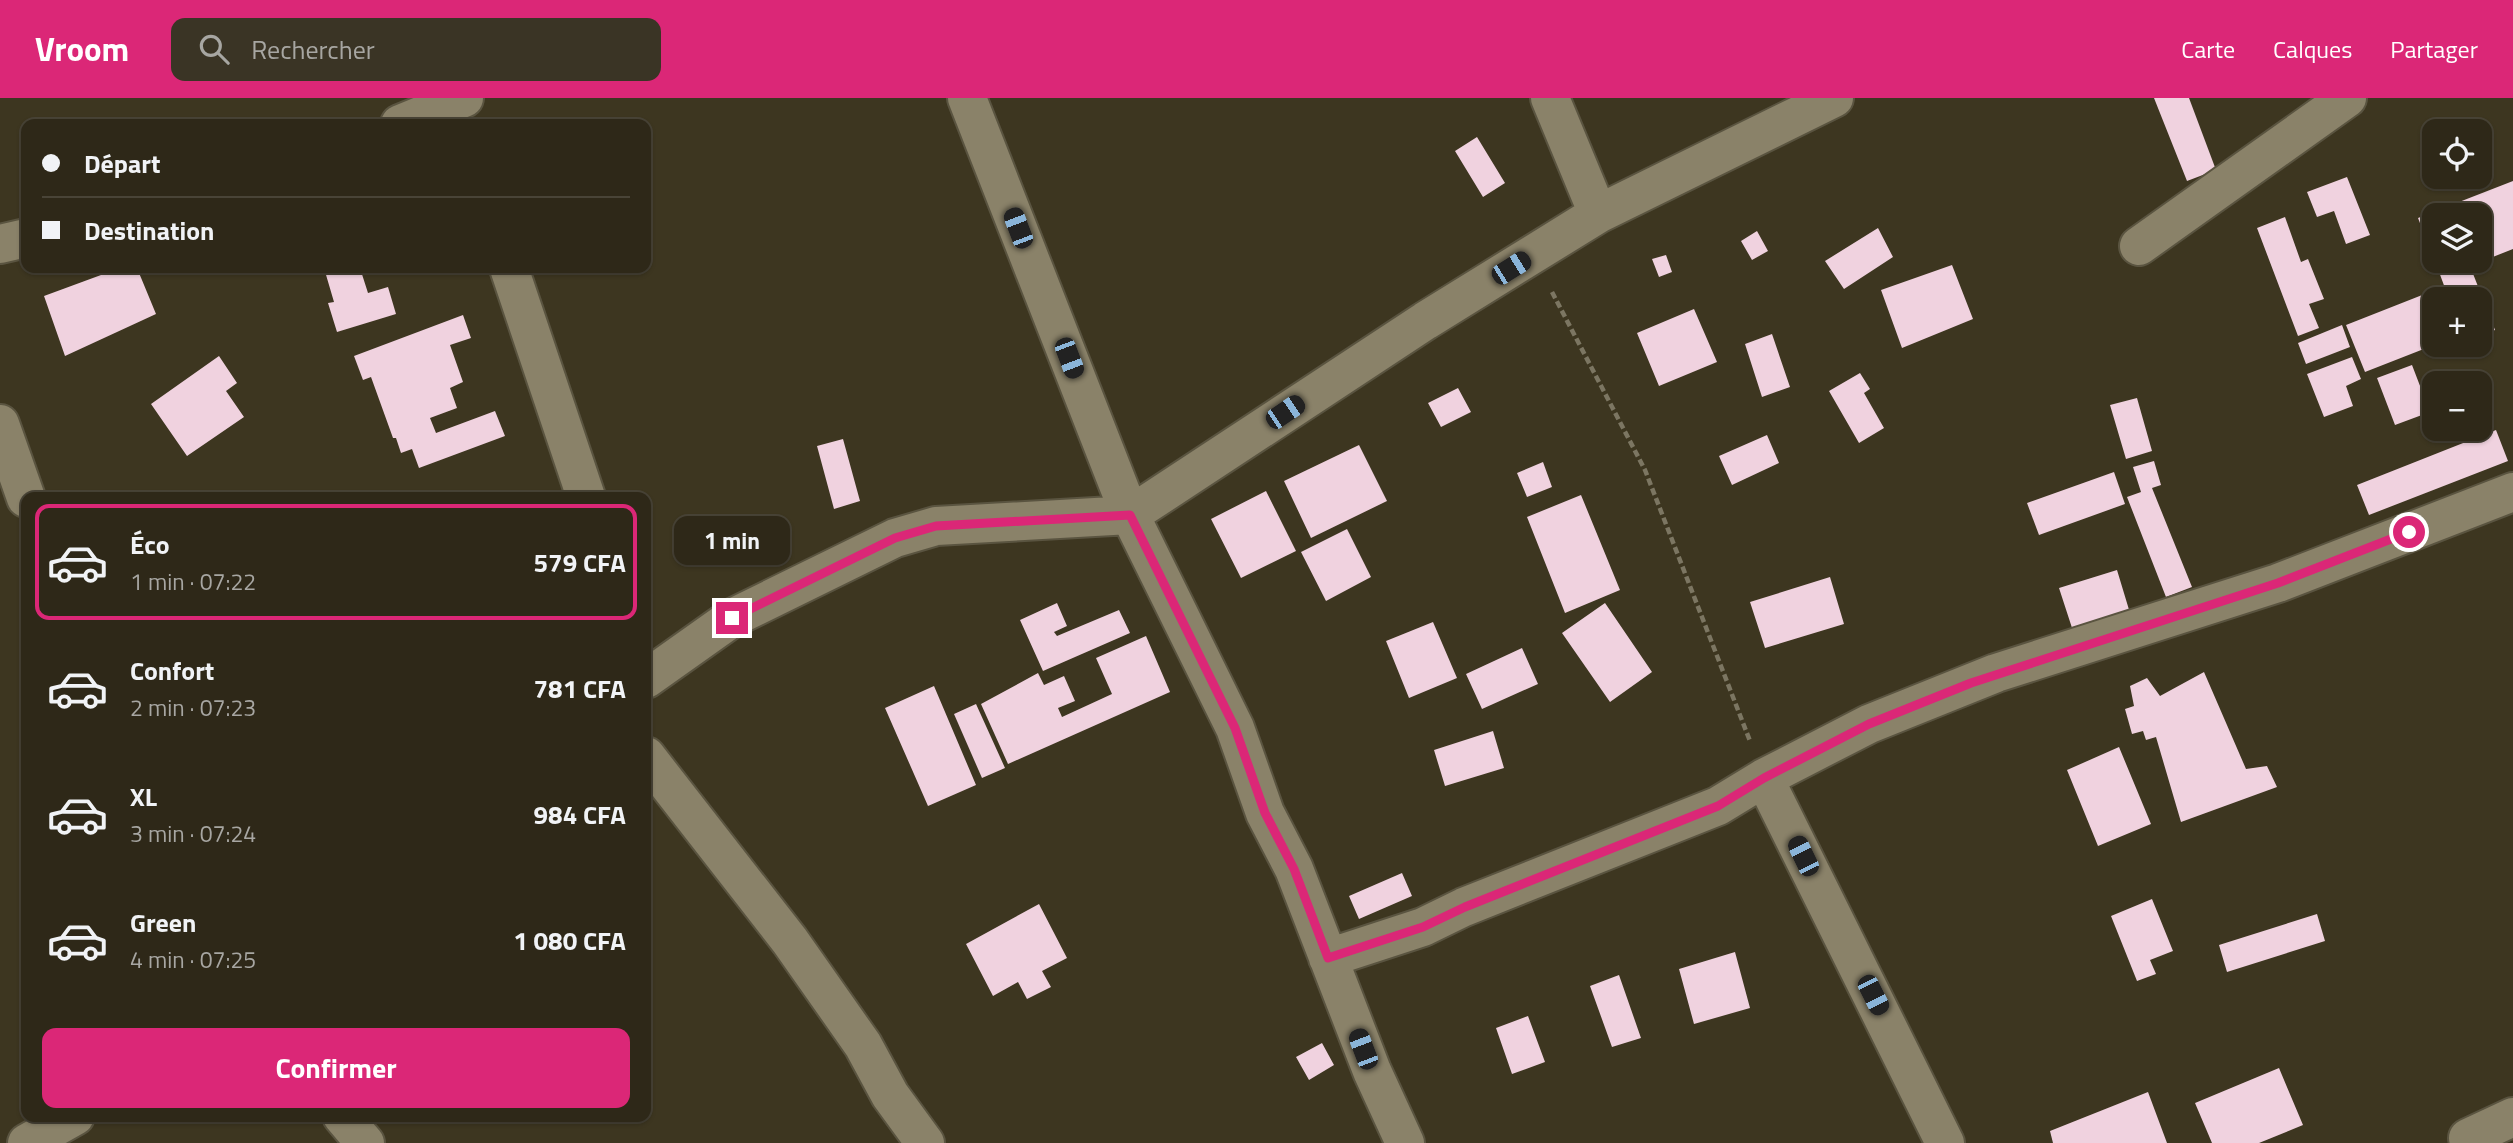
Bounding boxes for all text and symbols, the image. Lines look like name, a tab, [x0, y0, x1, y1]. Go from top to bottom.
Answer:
search box	[171, 18, 661, 81]
text: Vroom	[35, 24, 129, 74]
icon: search	[195, 30, 233, 68]
text: Rechercher	[251, 30, 375, 69]
text: Carte	[2181, 31, 2235, 67]
text: Calques	[2273, 31, 2352, 67]
text: Partager	[2390, 31, 2478, 67]
map controls	[2422, 119, 2492, 441]
button: locate	[2422, 119, 2492, 189]
text: Départ	[84, 144, 160, 183]
button: layers	[2422, 203, 2492, 273]
car	[1001, 205, 1036, 251]
text: Destination	[84, 211, 214, 250]
car	[1488, 248, 1535, 288]
button: +	[2422, 287, 2492, 357]
car	[1052, 335, 1087, 381]
button: −	[2422, 371, 2492, 441]
car	[1262, 392, 1309, 432]
route start	[2393, 516, 2425, 548]
callout: 1 min	[674, 517, 790, 566]
text: 1 min	[704, 523, 760, 558]
text: Éco	[130, 525, 170, 564]
icon: car	[46, 531, 109, 594]
text: 579 CFA	[534, 543, 626, 582]
text: 1 min · 07:22	[130, 564, 256, 599]
route end	[716, 602, 748, 634]
text: Confort	[130, 651, 214, 690]
icon: car	[46, 657, 109, 720]
text: 781 CFA	[534, 669, 626, 708]
text: 2 min · 07:23	[130, 690, 256, 725]
text: XL	[130, 777, 157, 816]
icon: car	[46, 783, 109, 846]
text: 984 CFA	[534, 795, 626, 834]
text: 3 min · 07:24	[130, 816, 256, 851]
car	[1785, 833, 1822, 879]
text: Green	[130, 903, 196, 942]
icon: car	[46, 909, 109, 972]
text: 1 080 CFA	[513, 921, 626, 960]
text: 4 min · 07:25	[130, 942, 256, 977]
car	[1855, 972, 1892, 1018]
car	[1346, 1026, 1381, 1072]
button: Confirmer	[42, 1028, 630, 1108]

